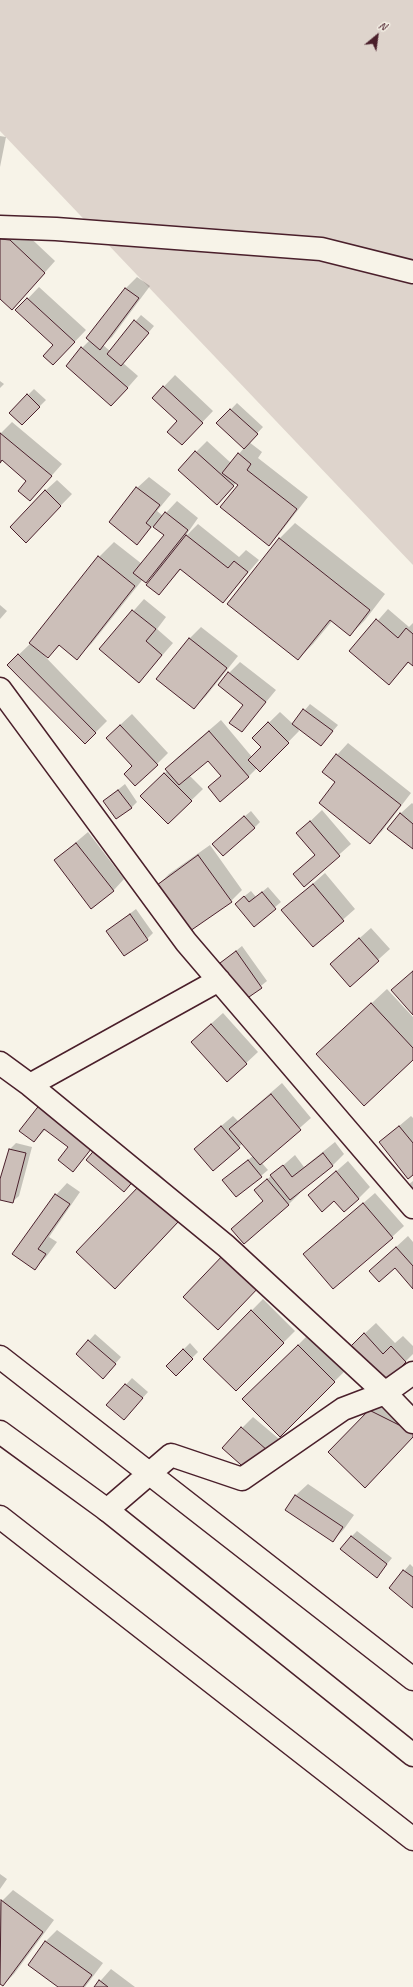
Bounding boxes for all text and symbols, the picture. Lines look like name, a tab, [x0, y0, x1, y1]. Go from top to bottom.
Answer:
north arrow	[357, 16, 397, 56]
text: N	[376, 18, 389, 33]

